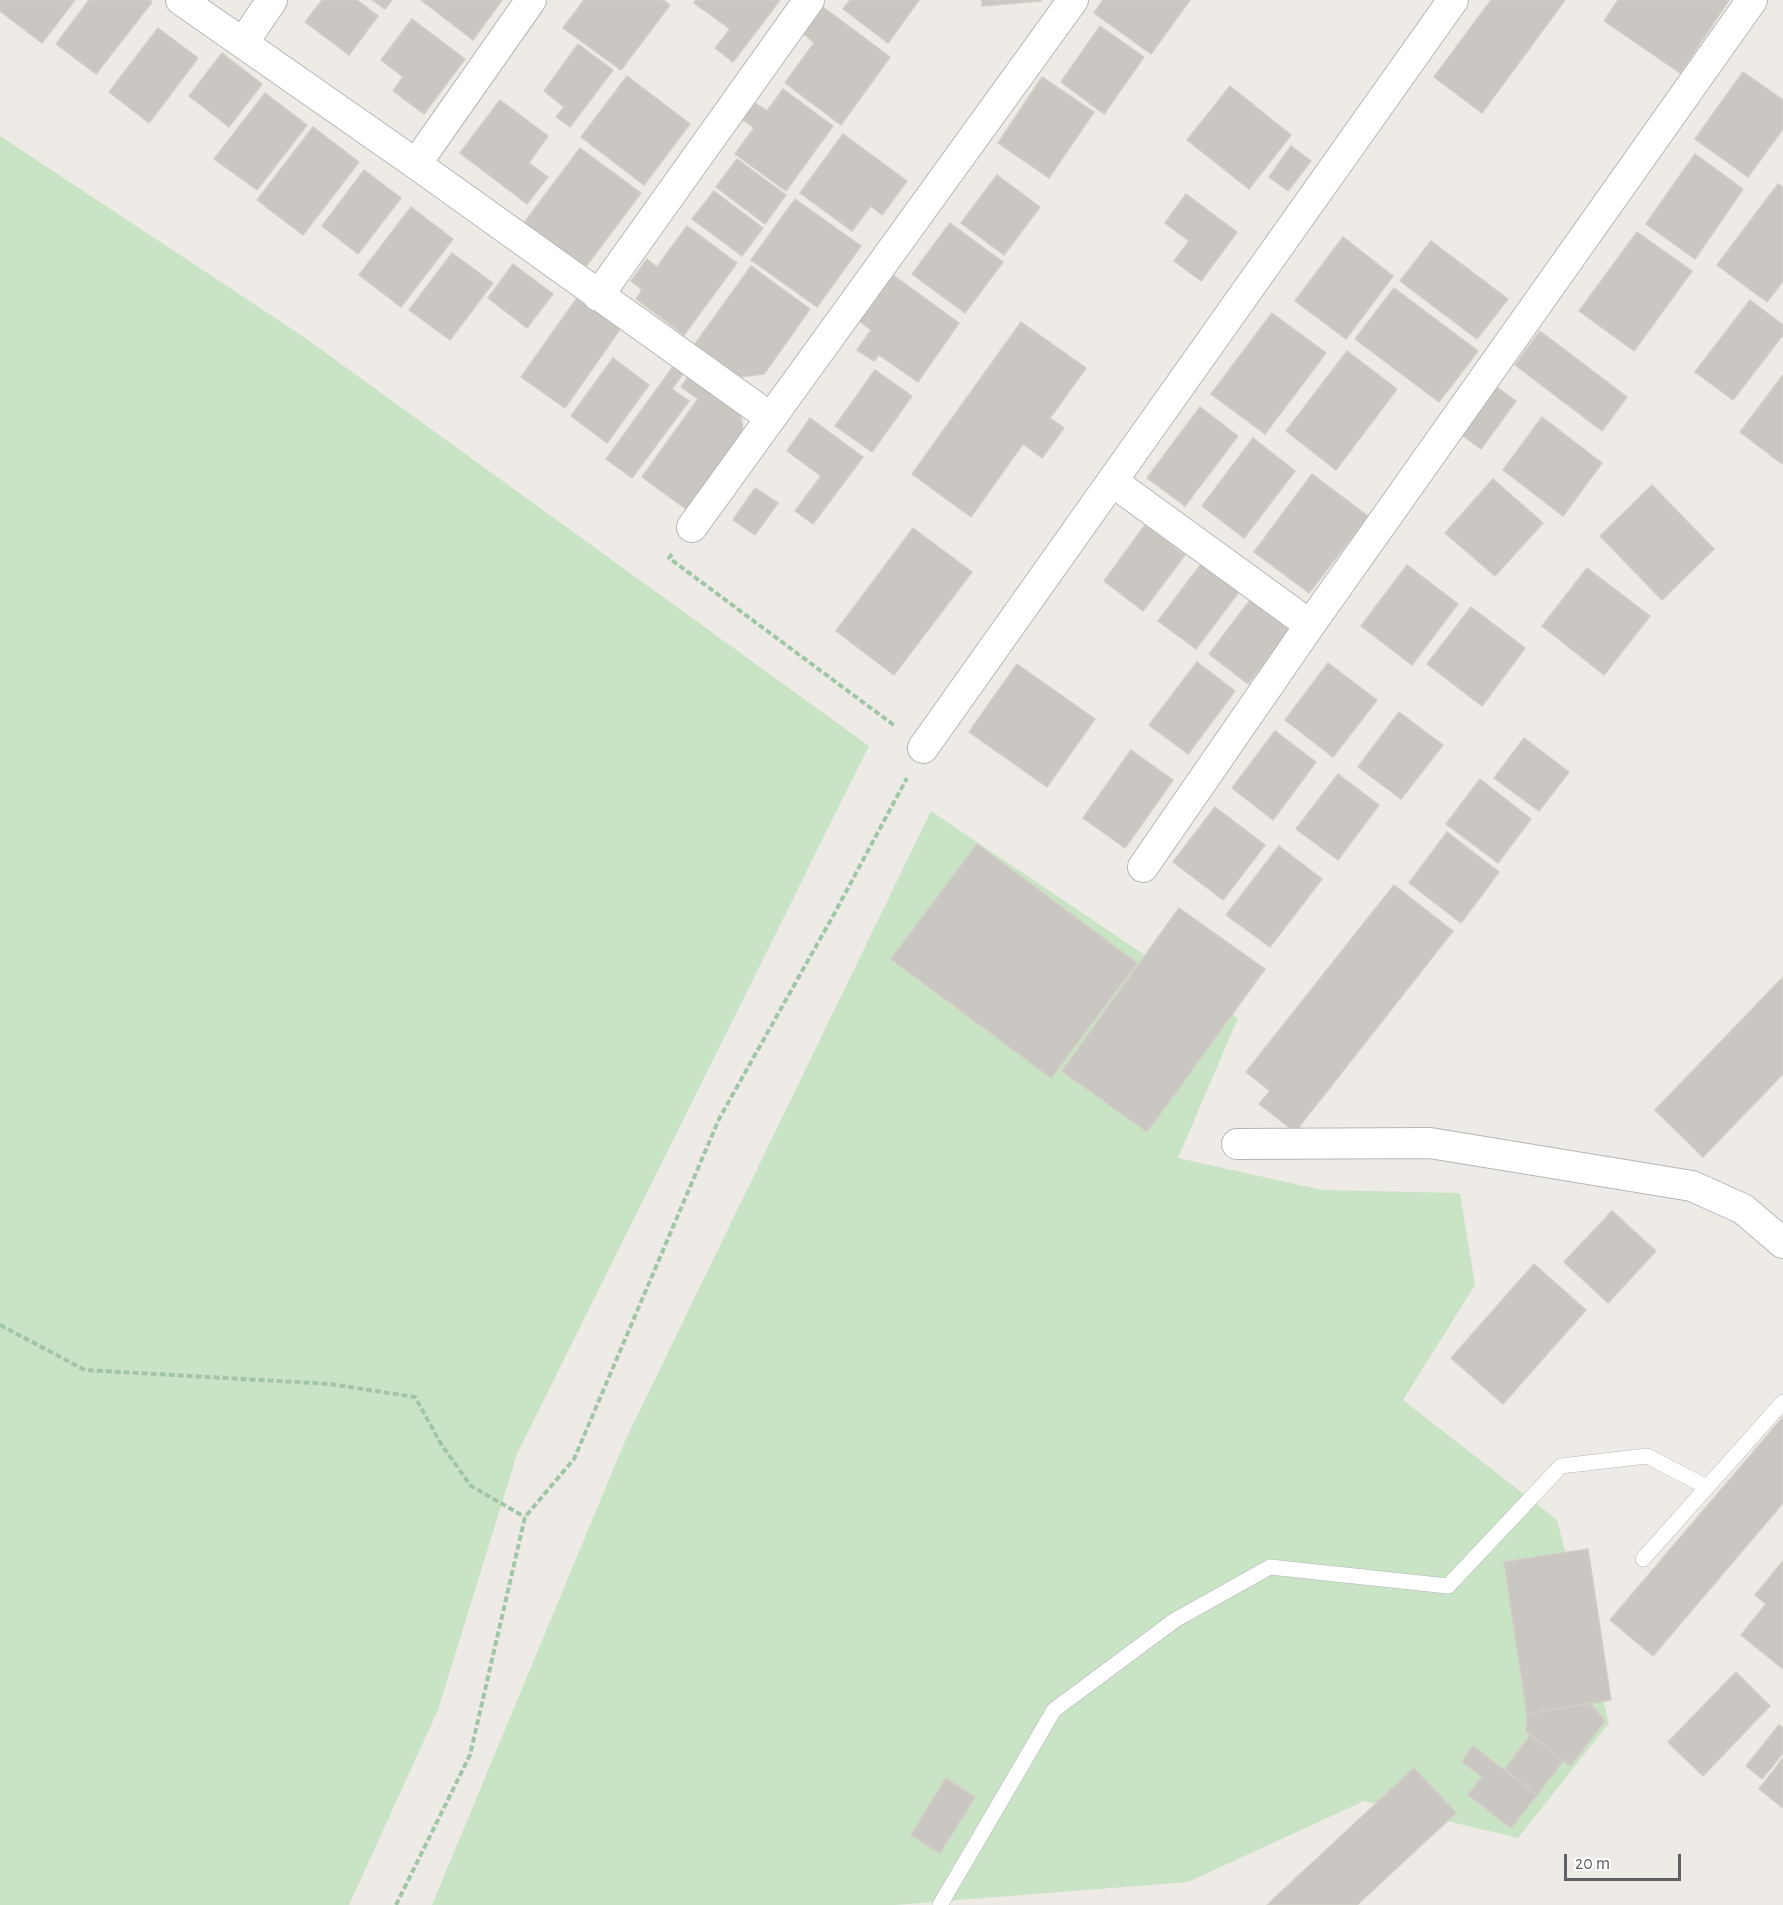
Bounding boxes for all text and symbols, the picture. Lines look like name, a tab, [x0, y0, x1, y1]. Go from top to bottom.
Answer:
scale bar	[1567, 1842, 1684, 1880]
text: 20 m	[1575, 1855, 1610, 1873]

